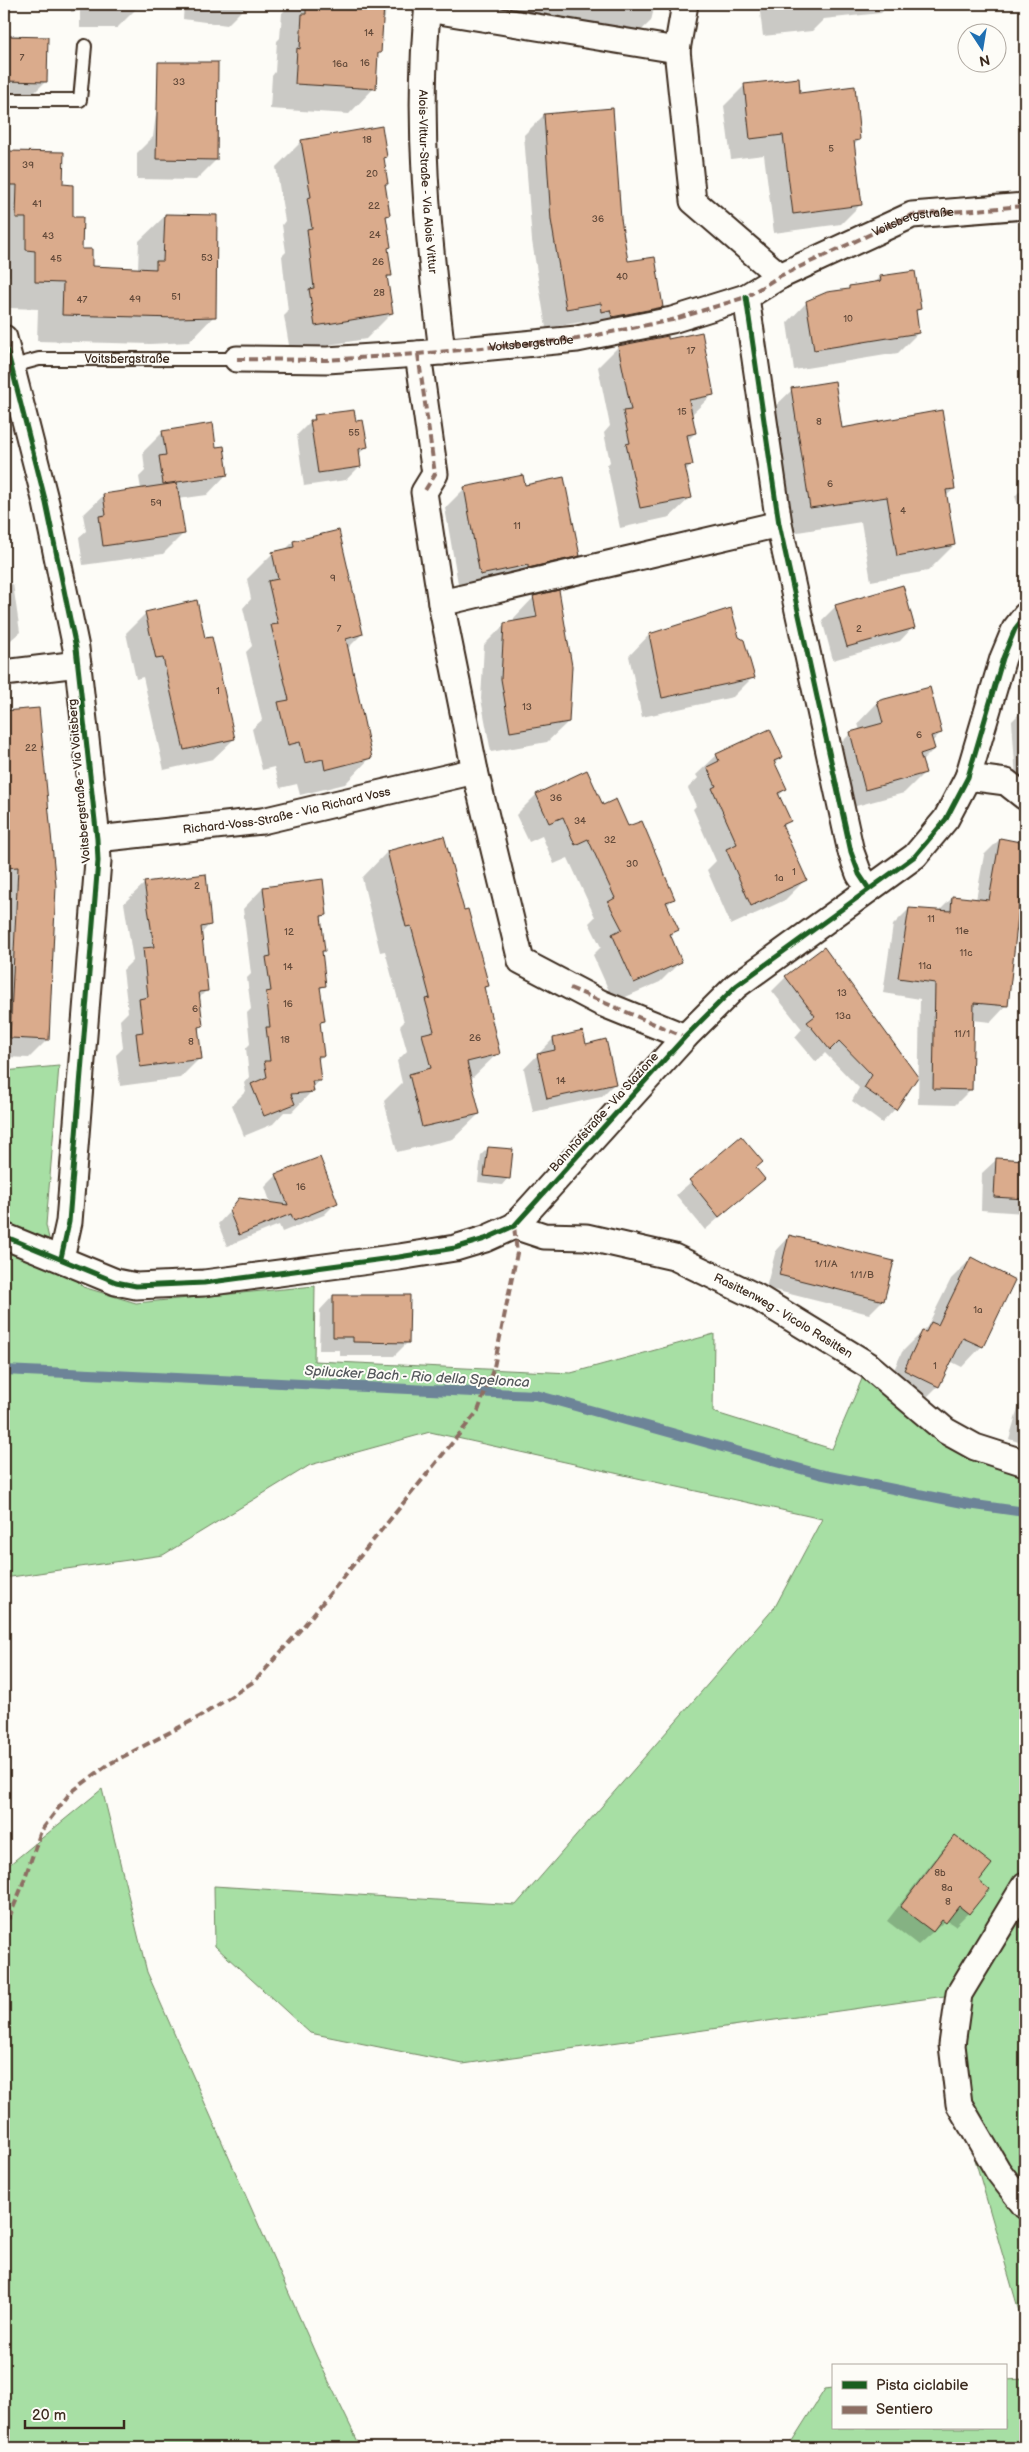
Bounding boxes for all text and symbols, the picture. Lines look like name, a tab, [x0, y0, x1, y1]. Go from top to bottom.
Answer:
north arrow	[956, 22, 1006, 72]
house number: 14	[364, 27, 374, 39]
text: N	[978, 51, 992, 70]
house number: 7	[20, 52, 25, 64]
house number: 16	[360, 57, 370, 69]
house number: 16a	[332, 58, 348, 70]
house number: 33	[173, 76, 185, 88]
street label: Alois-Vittur-Straße - Via Alois Vittur	[415, 90, 440, 275]
house number: 18	[362, 134, 372, 146]
house number: 5	[828, 143, 834, 155]
house number: 39	[22, 159, 34, 171]
house number: 20	[366, 168, 378, 180]
house number: 41	[32, 198, 42, 210]
house number: 22	[368, 200, 380, 212]
street label: Voitsbergstraße	[870, 205, 954, 240]
house number: 36	[592, 213, 604, 225]
house number: 24	[369, 229, 381, 241]
house number: 43	[42, 230, 54, 242]
house number: 53	[201, 252, 213, 264]
house number: 45	[50, 253, 62, 265]
house number: 26	[372, 256, 384, 268]
house number: 40	[616, 271, 628, 283]
house number: 28	[373, 287, 385, 299]
house number: 51	[171, 291, 181, 303]
house number: 49	[129, 293, 141, 305]
house number: 47	[76, 294, 88, 306]
house number: 10	[843, 313, 853, 325]
street label: Voitsbergstraße	[488, 332, 574, 355]
house number: 17	[687, 345, 695, 357]
street label: Voitsbergstraße	[85, 352, 170, 367]
house number: 15	[677, 406, 687, 418]
house number: 8	[816, 416, 822, 428]
house number: 55	[348, 427, 360, 439]
house number: 6	[827, 478, 833, 490]
house number: 59	[150, 497, 162, 509]
house number: 4	[900, 505, 906, 517]
house number: 11	[513, 520, 521, 532]
house number: 9	[330, 572, 336, 584]
house number: 7	[337, 623, 342, 635]
house number: 2	[856, 623, 862, 635]
house number: 1	[216, 685, 220, 697]
street label: Voitsbergstraße - Via Voitsberg	[65, 698, 94, 864]
house number: 13	[522, 701, 532, 713]
house number: 6	[916, 729, 922, 741]
house number: 22	[25, 742, 37, 754]
street label: Richard-Voss-Straße - Via Richard Voss	[182, 784, 392, 838]
house number: 36	[550, 792, 562, 804]
house number: 34	[574, 815, 586, 827]
house number: 32	[604, 834, 616, 846]
house number: 30	[626, 858, 638, 870]
house number: 1	[792, 866, 796, 878]
house number: 1a	[774, 872, 784, 884]
house number: 2	[194, 880, 200, 892]
house number: 11	[927, 913, 935, 925]
house number: 11e	[955, 925, 969, 937]
house number: 12	[284, 926, 294, 938]
house number: 11c	[959, 947, 973, 959]
house number: 11a	[918, 960, 932, 972]
house number: 14	[283, 961, 293, 973]
house number: 13	[837, 987, 847, 999]
house number: 16	[283, 998, 293, 1010]
house number: 6	[192, 1003, 198, 1015]
house number: 13a	[835, 1010, 851, 1022]
house number: 11/1	[954, 1028, 970, 1040]
house number: 26	[469, 1032, 481, 1044]
house number: 18	[280, 1034, 290, 1046]
house number: 8	[188, 1036, 194, 1048]
street label: Bahnhofstraße - Via Stazione	[547, 1049, 662, 1175]
house number: 14	[556, 1075, 566, 1087]
house number: 16	[296, 1181, 306, 1193]
house number: 1/1/A	[815, 1258, 838, 1270]
house number: 1/1/B	[850, 1269, 874, 1281]
street label: Rasittenweg - Vicolo Rasitten	[711, 1270, 855, 1362]
house number: 1a	[973, 1304, 983, 1316]
house number: 1	[933, 1360, 937, 1372]
water label: Spilucker Bach - Rio della Spelonca	[304, 1362, 530, 1391]
house number: 8b	[934, 1867, 946, 1879]
house number: 8a	[941, 1882, 953, 1894]
house number: 8	[945, 1896, 951, 1908]
legend	[832, 2364, 1006, 2430]
text: Pista ciclabile	[876, 2376, 968, 2395]
scale bar	[25, 2397, 124, 2429]
text: Sentiero	[876, 2400, 933, 2419]
text: 20 m	[32, 2406, 66, 2425]

